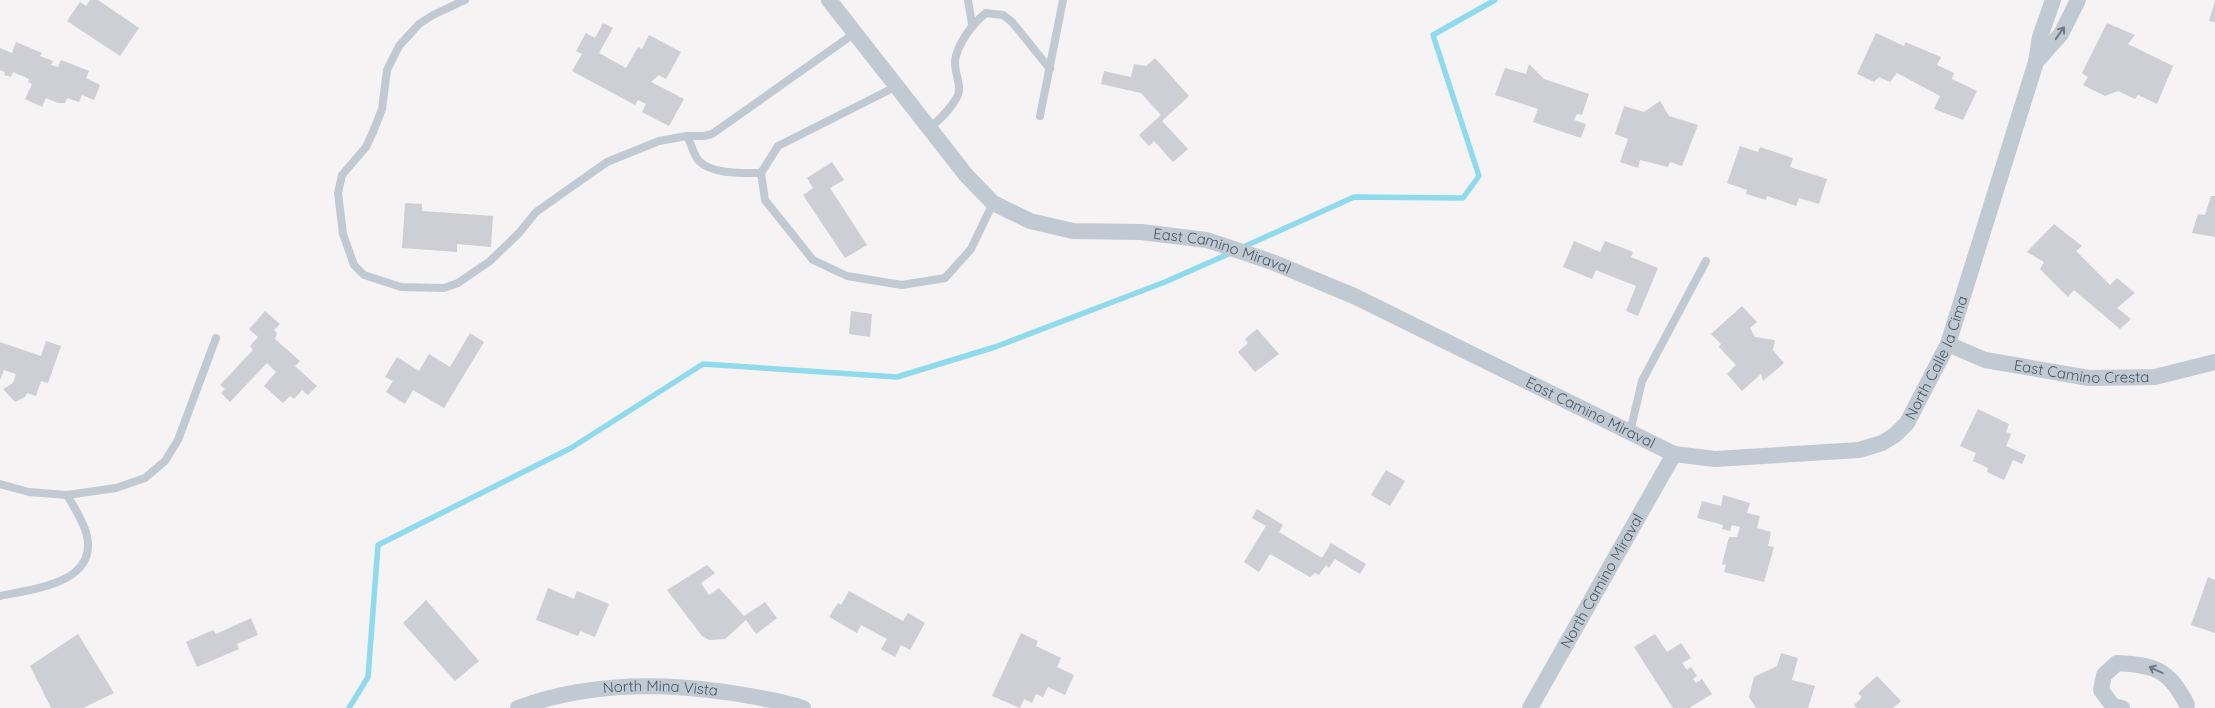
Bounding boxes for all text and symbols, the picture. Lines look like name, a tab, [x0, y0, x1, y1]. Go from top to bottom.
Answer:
one-way arrow	[2055, 26, 2065, 40]
street label: East Camino Miraval	[1152, 224, 1294, 278]
street label: North Calle la Cima	[1900, 293, 1971, 423]
street label: East Camino Cresta	[2012, 355, 2150, 387]
street label: East Camino Miraval	[1523, 372, 1659, 452]
street label: North Camino Miraval	[1556, 510, 1647, 651]
one-way arrow	[2149, 665, 2164, 675]
street label: North Mina Vista	[602, 676, 719, 700]

